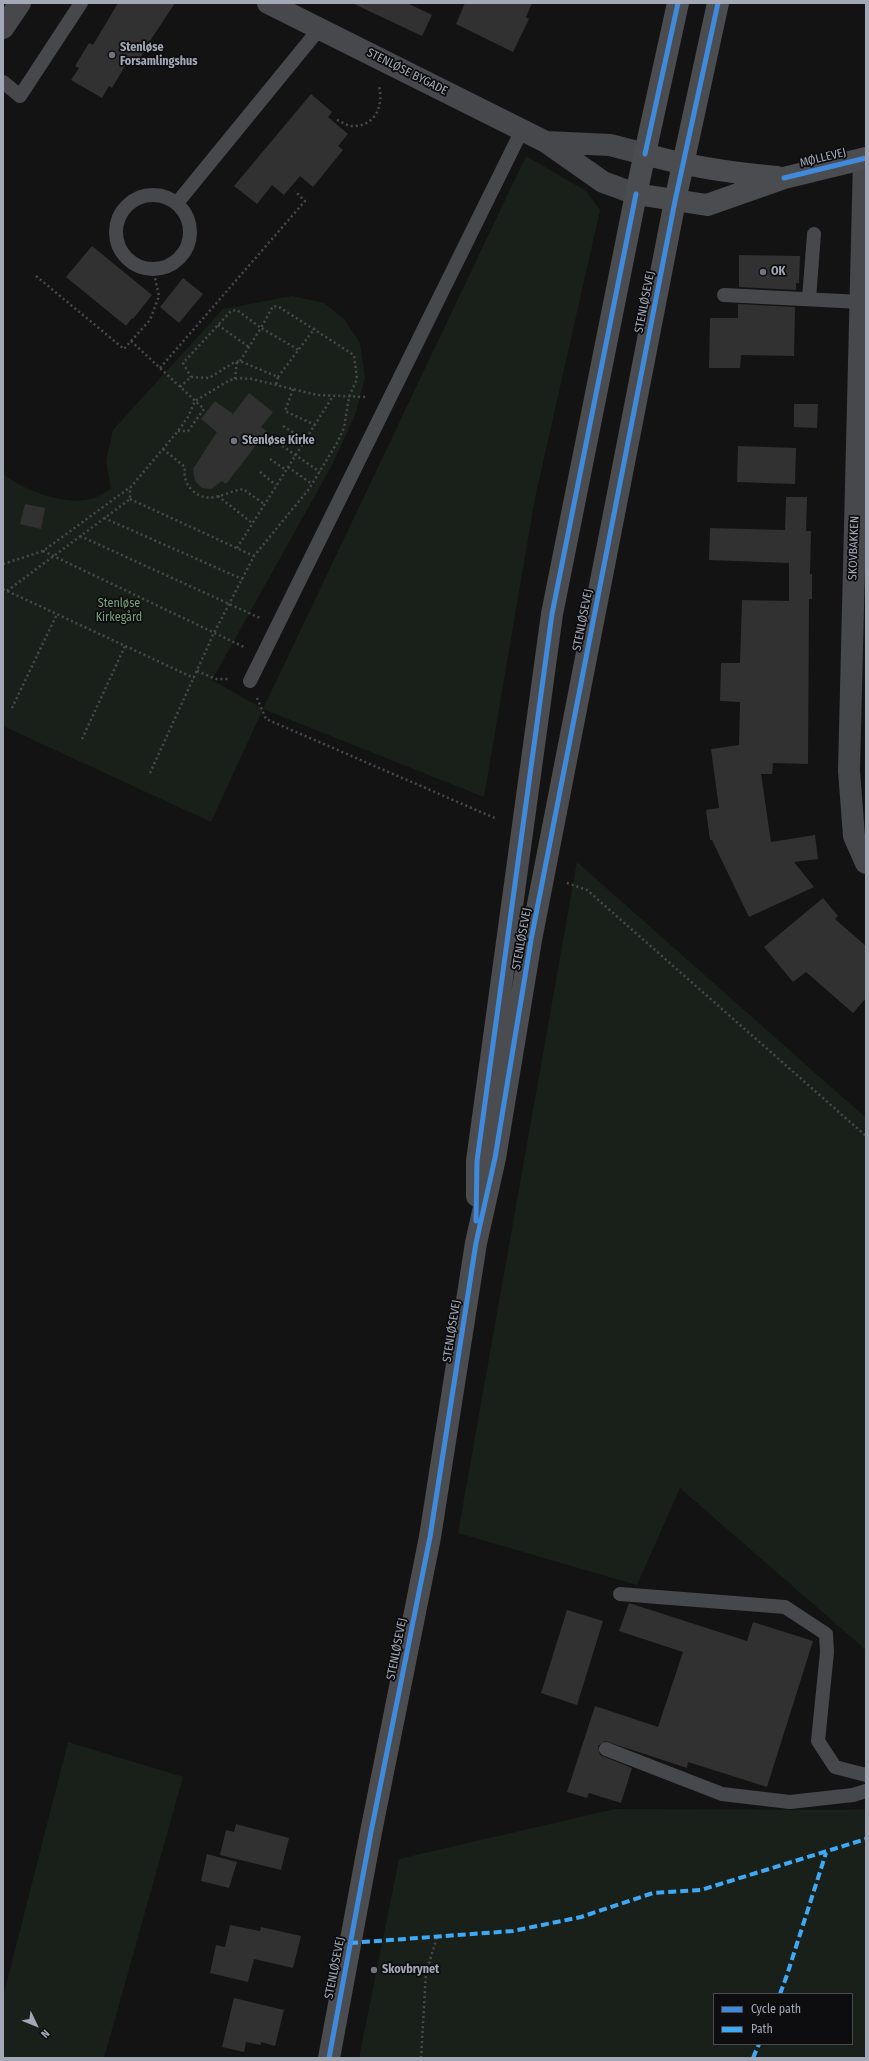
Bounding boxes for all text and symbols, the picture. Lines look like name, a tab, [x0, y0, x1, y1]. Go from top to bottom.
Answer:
place label: Stenløse Forsamlingshus	[120, 41, 197, 69]
street label: STENLØSE BYGADE	[364, 45, 450, 99]
marker: Stenløse Forsamlingshus	[107, 50, 117, 60]
street label: MØLLEVEJ	[798, 145, 848, 171]
place label: OK	[771, 265, 786, 279]
marker: OK	[758, 267, 768, 277]
street label: STENLØSEVEJ	[632, 270, 658, 334]
place label: Stenløse Kirke	[242, 434, 315, 448]
marker: Stenløse Kirke	[229, 436, 239, 446]
street label: SKOVBAKKEN	[846, 516, 862, 580]
street label: STENLØSEVEJ	[570, 588, 596, 652]
park label: Stenløse Kirkegård	[96, 597, 142, 625]
street label: STENLØSEVEJ	[509, 907, 535, 971]
street label: STENLØSEVEJ	[440, 1299, 464, 1363]
street label: STENLØSEVEJ	[384, 1617, 410, 1681]
street label: STENLØSEVEJ	[322, 1936, 348, 2000]
place label: Skovbrynet	[382, 1963, 439, 1977]
marker: Skovbrynet	[369, 1965, 379, 1975]
legend	[713, 1993, 853, 2045]
text: Cycle path	[751, 2002, 801, 2016]
north arrow	[16, 2005, 56, 2045]
text: Path	[751, 2022, 773, 2036]
text: N	[38, 2027, 52, 2040]

